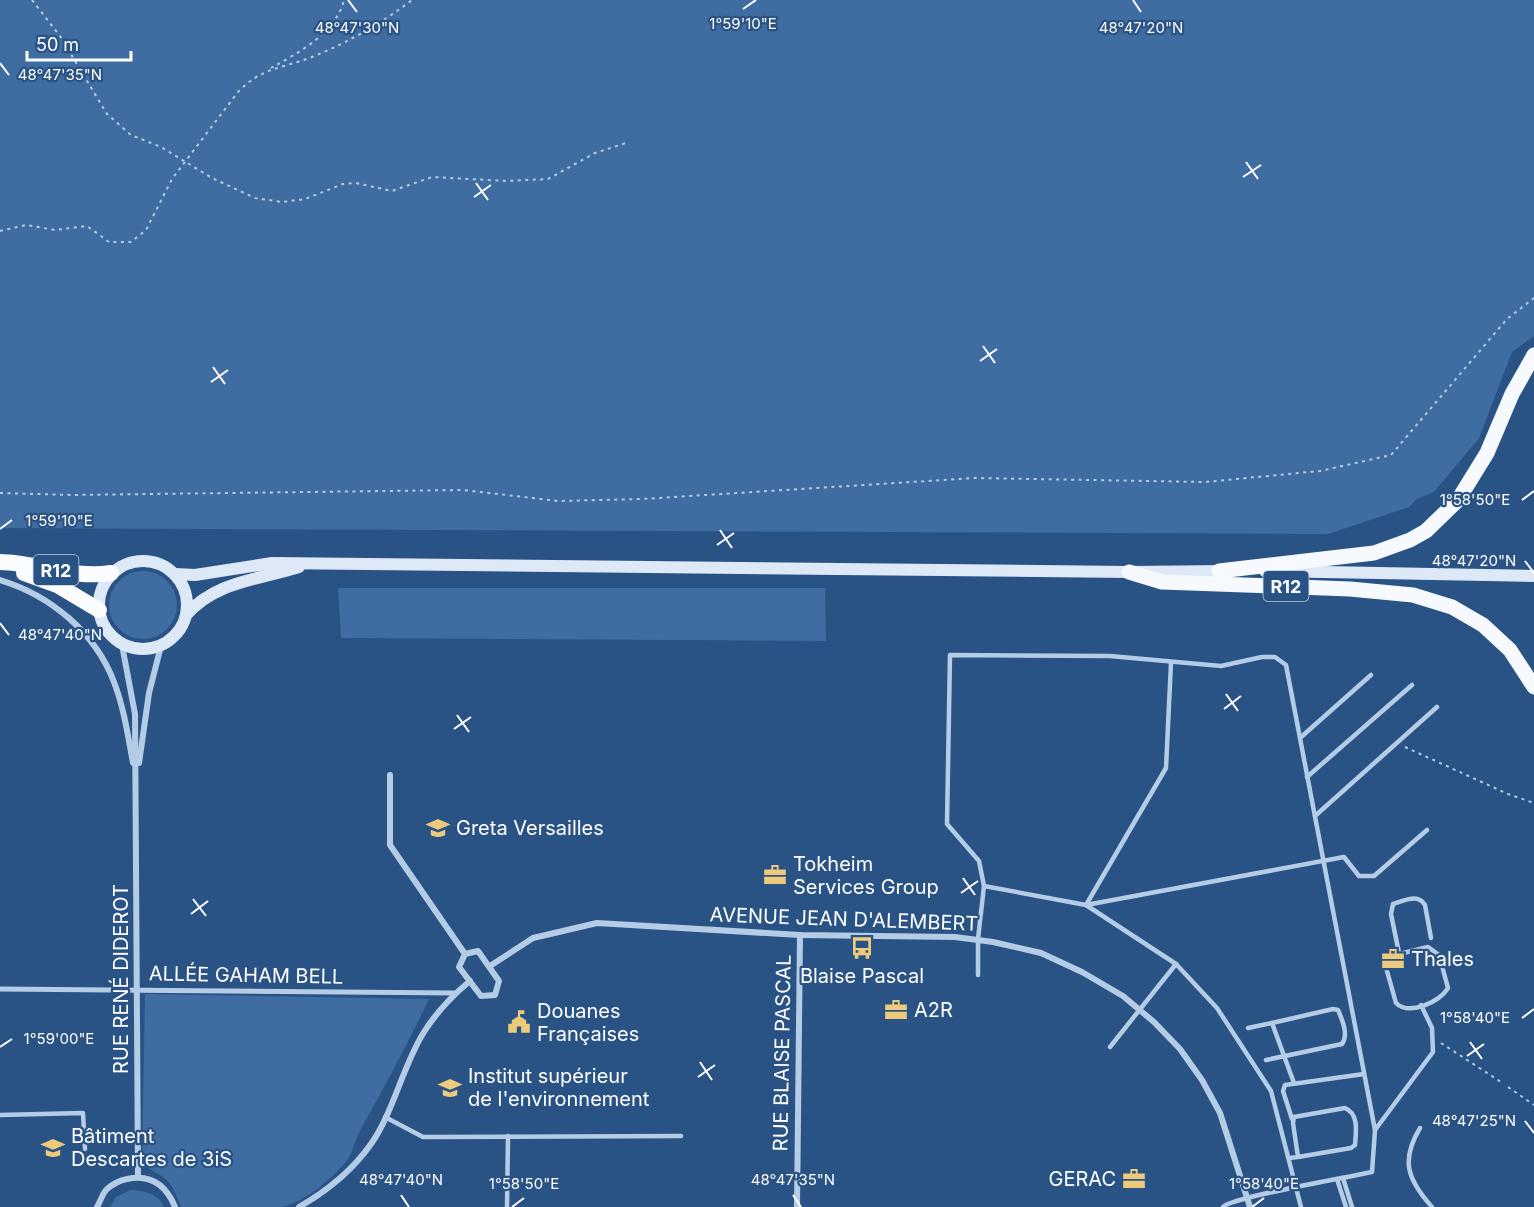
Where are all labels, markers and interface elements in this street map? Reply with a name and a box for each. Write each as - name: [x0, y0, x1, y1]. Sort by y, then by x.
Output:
- text: 1°59'10"E: [709, 14, 777, 33]
- text: 48°47'30"N: [315, 18, 399, 37]
- text: 48°47'20"N: [1099, 18, 1183, 37]
- scale bar: [27, 24, 130, 62]
- text: 50 m: [36, 34, 79, 55]
- text: 48°47'35"N: [18, 65, 102, 84]
- text: 1°58'50"E: [1440, 490, 1510, 509]
- text: 1°59'10"E: [25, 511, 93, 530]
- text: 48°47'20"N: [1432, 551, 1516, 570]
- road number: R12: [34, 555, 78, 585]
- road number: R12: [1264, 571, 1308, 601]
- text: 48°47'40"N: [18, 625, 102, 644]
- school or university icon: Greta Versailles: [425, 815, 451, 841]
- place label: Greta Versailles: [456, 816, 604, 840]
- place label: Tokheim Services Group: [793, 852, 939, 899]
- office icon: Tokheim Services Group: [762, 862, 788, 888]
- street label: RUE RENÉ DIDEROT: [108, 884, 133, 1074]
- street label: AVENUE JEAN D'ALEMBERT: [709, 902, 979, 936]
- bus stop icon: Blaise Pascal: [849, 935, 875, 961]
- office icon: Thales: [1380, 946, 1406, 972]
- place label: Thales: [1411, 947, 1474, 971]
- street label: RUE BLAISE PASCAL: [768, 954, 796, 1152]
- street label: ALLÉE GAHAM BELL: [149, 960, 343, 989]
- place label: Blaise Pascal: [800, 964, 924, 988]
- office icon: A2R: [883, 997, 909, 1023]
- place label: A2R: [914, 998, 953, 1022]
- place label: Douanes Françaises: [537, 999, 639, 1046]
- text: 1°58'40"E: [1440, 1008, 1510, 1027]
- public building icon: Douanes Françaises: [506, 1009, 532, 1035]
- text: 1°59'00"E: [24, 1029, 94, 1048]
- place label: Institut supérieur de l'environnement: [468, 1064, 650, 1111]
- school or university icon: Institut supérieur de l'environnement: [437, 1075, 463, 1101]
- text: 48°47'25"N: [1432, 1111, 1516, 1130]
- place label: Bâtiment Descartes de 3iS: [71, 1124, 232, 1171]
- school or university icon: Bâtiment Descartes de 3iS: [40, 1135, 66, 1161]
- office icon: GERAC: [1121, 1166, 1147, 1192]
- place label: GERAC: [1048, 1167, 1116, 1191]
- text: 48°47'40"N: [359, 1170, 443, 1189]
- text: 48°47'35"N: [751, 1170, 835, 1189]
- text: 1°58'50"E: [489, 1174, 559, 1193]
- text: 1°58'40"E: [1229, 1174, 1299, 1193]

